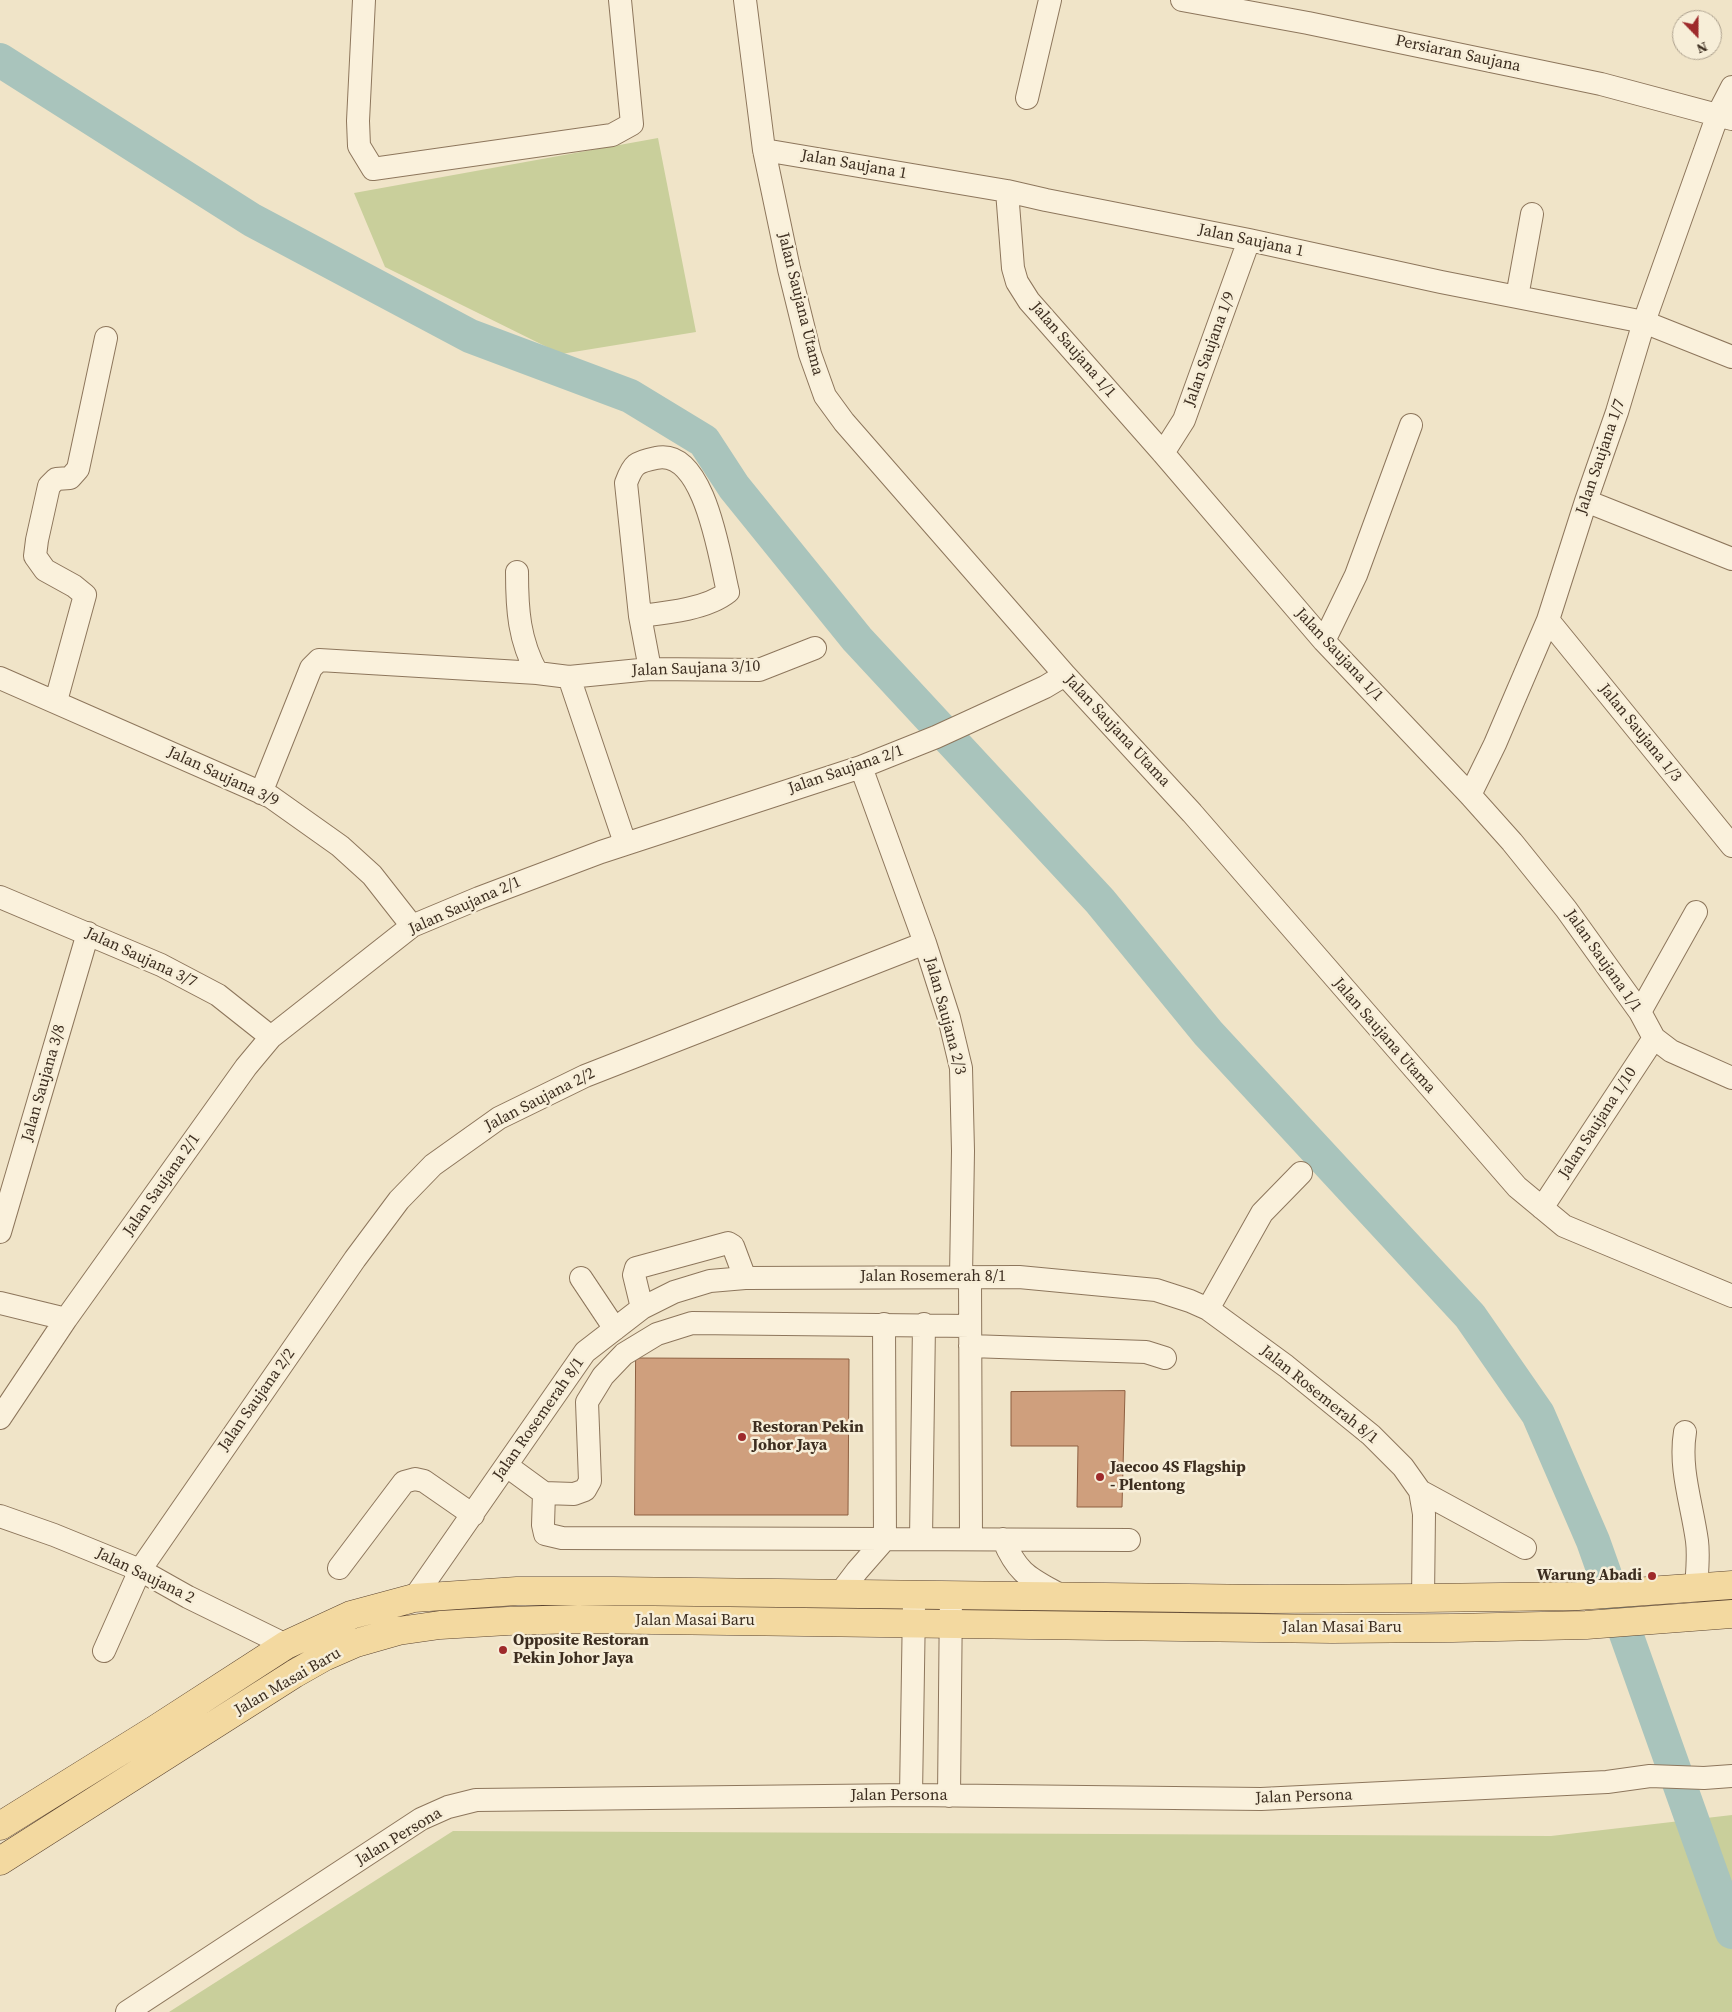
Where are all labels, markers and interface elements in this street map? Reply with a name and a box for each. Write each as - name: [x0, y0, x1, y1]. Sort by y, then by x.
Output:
- north arrow: [1672, 10, 1722, 60]
- street label: Persiaran Saujana: [1394, 31, 1522, 77]
- text: N: [1694, 37, 1711, 59]
- street label: Jalan Saujana 1: [799, 146, 909, 184]
- street label: Jalan Saujana 1: [1196, 220, 1306, 262]
- street label: Jalan Saujana Utama: [773, 231, 827, 377]
- street label: Jalan Saujana 1/9: [1180, 289, 1240, 409]
- street label: Jalan Saujana 1/1: [1026, 298, 1120, 402]
- street label: Jalan Saujana 1/7: [1572, 397, 1630, 517]
- street label: Jalan Saujana 1/1: [1291, 604, 1387, 706]
- street label: Jalan Saujana 3/10: [631, 657, 761, 681]
- street label: Jalan Saujana Utama: [1060, 671, 1174, 791]
- street label: Jalan Saujana 1/3: [1595, 680, 1685, 786]
- street label: Jalan Saujana 2/1: [786, 741, 906, 799]
- street label: Jalan Saujana 3/9: [164, 743, 282, 811]
- street label: Jalan Saujana 2/1: [406, 873, 524, 939]
- street label: Jalan Saujana 1/1: [1561, 906, 1645, 1016]
- street label: Jalan Saujana 3/7: [82, 924, 200, 992]
- street label: Jalan Saujana 2/3: [920, 955, 970, 1077]
- street label: Jalan Saujana Utama: [1329, 974, 1439, 1098]
- street label: Jalan Saujana 3/8: [18, 1022, 70, 1144]
- street label: Jalan Saujana 2/2: [482, 1064, 598, 1136]
- street label: Jalan Saujana 1/10: [1555, 1064, 1641, 1182]
- street label: Jalan Saujana 2/1: [120, 1130, 204, 1240]
- street label: Jalan Rosemerah 8/1: [860, 1267, 1006, 1287]
- street label: Jalan Rosemerah 8/1: [1256, 1342, 1382, 1448]
- street label: Jalan Saujana 2/2: [215, 1345, 299, 1455]
- street label: Jalan Rosemerah 8/1: [489, 1354, 589, 1484]
- place label: Restoran Pekin Johor Jaya: [752, 1418, 864, 1456]
- marker: Restoran Pekin Johor Jaya: [736, 1431, 748, 1443]
- place label: Jaecoo 4S Flagship - Plentong: [1110, 1458, 1246, 1496]
- marker: Jaecoo 4S Flagship - Plentong: [1094, 1471, 1106, 1483]
- street label: Jalan Saujana 2: [93, 1544, 197, 1608]
- place label: Warung Abadi: [1537, 1566, 1642, 1586]
- marker: Warung Abadi: [1646, 1570, 1658, 1582]
- street label: Jalan Masai Baru: [635, 1611, 755, 1631]
- street label: Jalan Masai Baru: [1282, 1618, 1402, 1638]
- place label: Opposite Restoran Pekin Johor Jaya: [513, 1631, 649, 1669]
- street label: Jalan Masai Baru: [231, 1644, 345, 1720]
- marker: Opposite Restoran Pekin Johor Jaya: [497, 1644, 509, 1656]
- street label: Jalan Persona: [850, 1786, 948, 1806]
- street label: Jalan Persona: [1255, 1786, 1353, 1808]
- street label: Jalan Persona: [352, 1804, 446, 1870]

